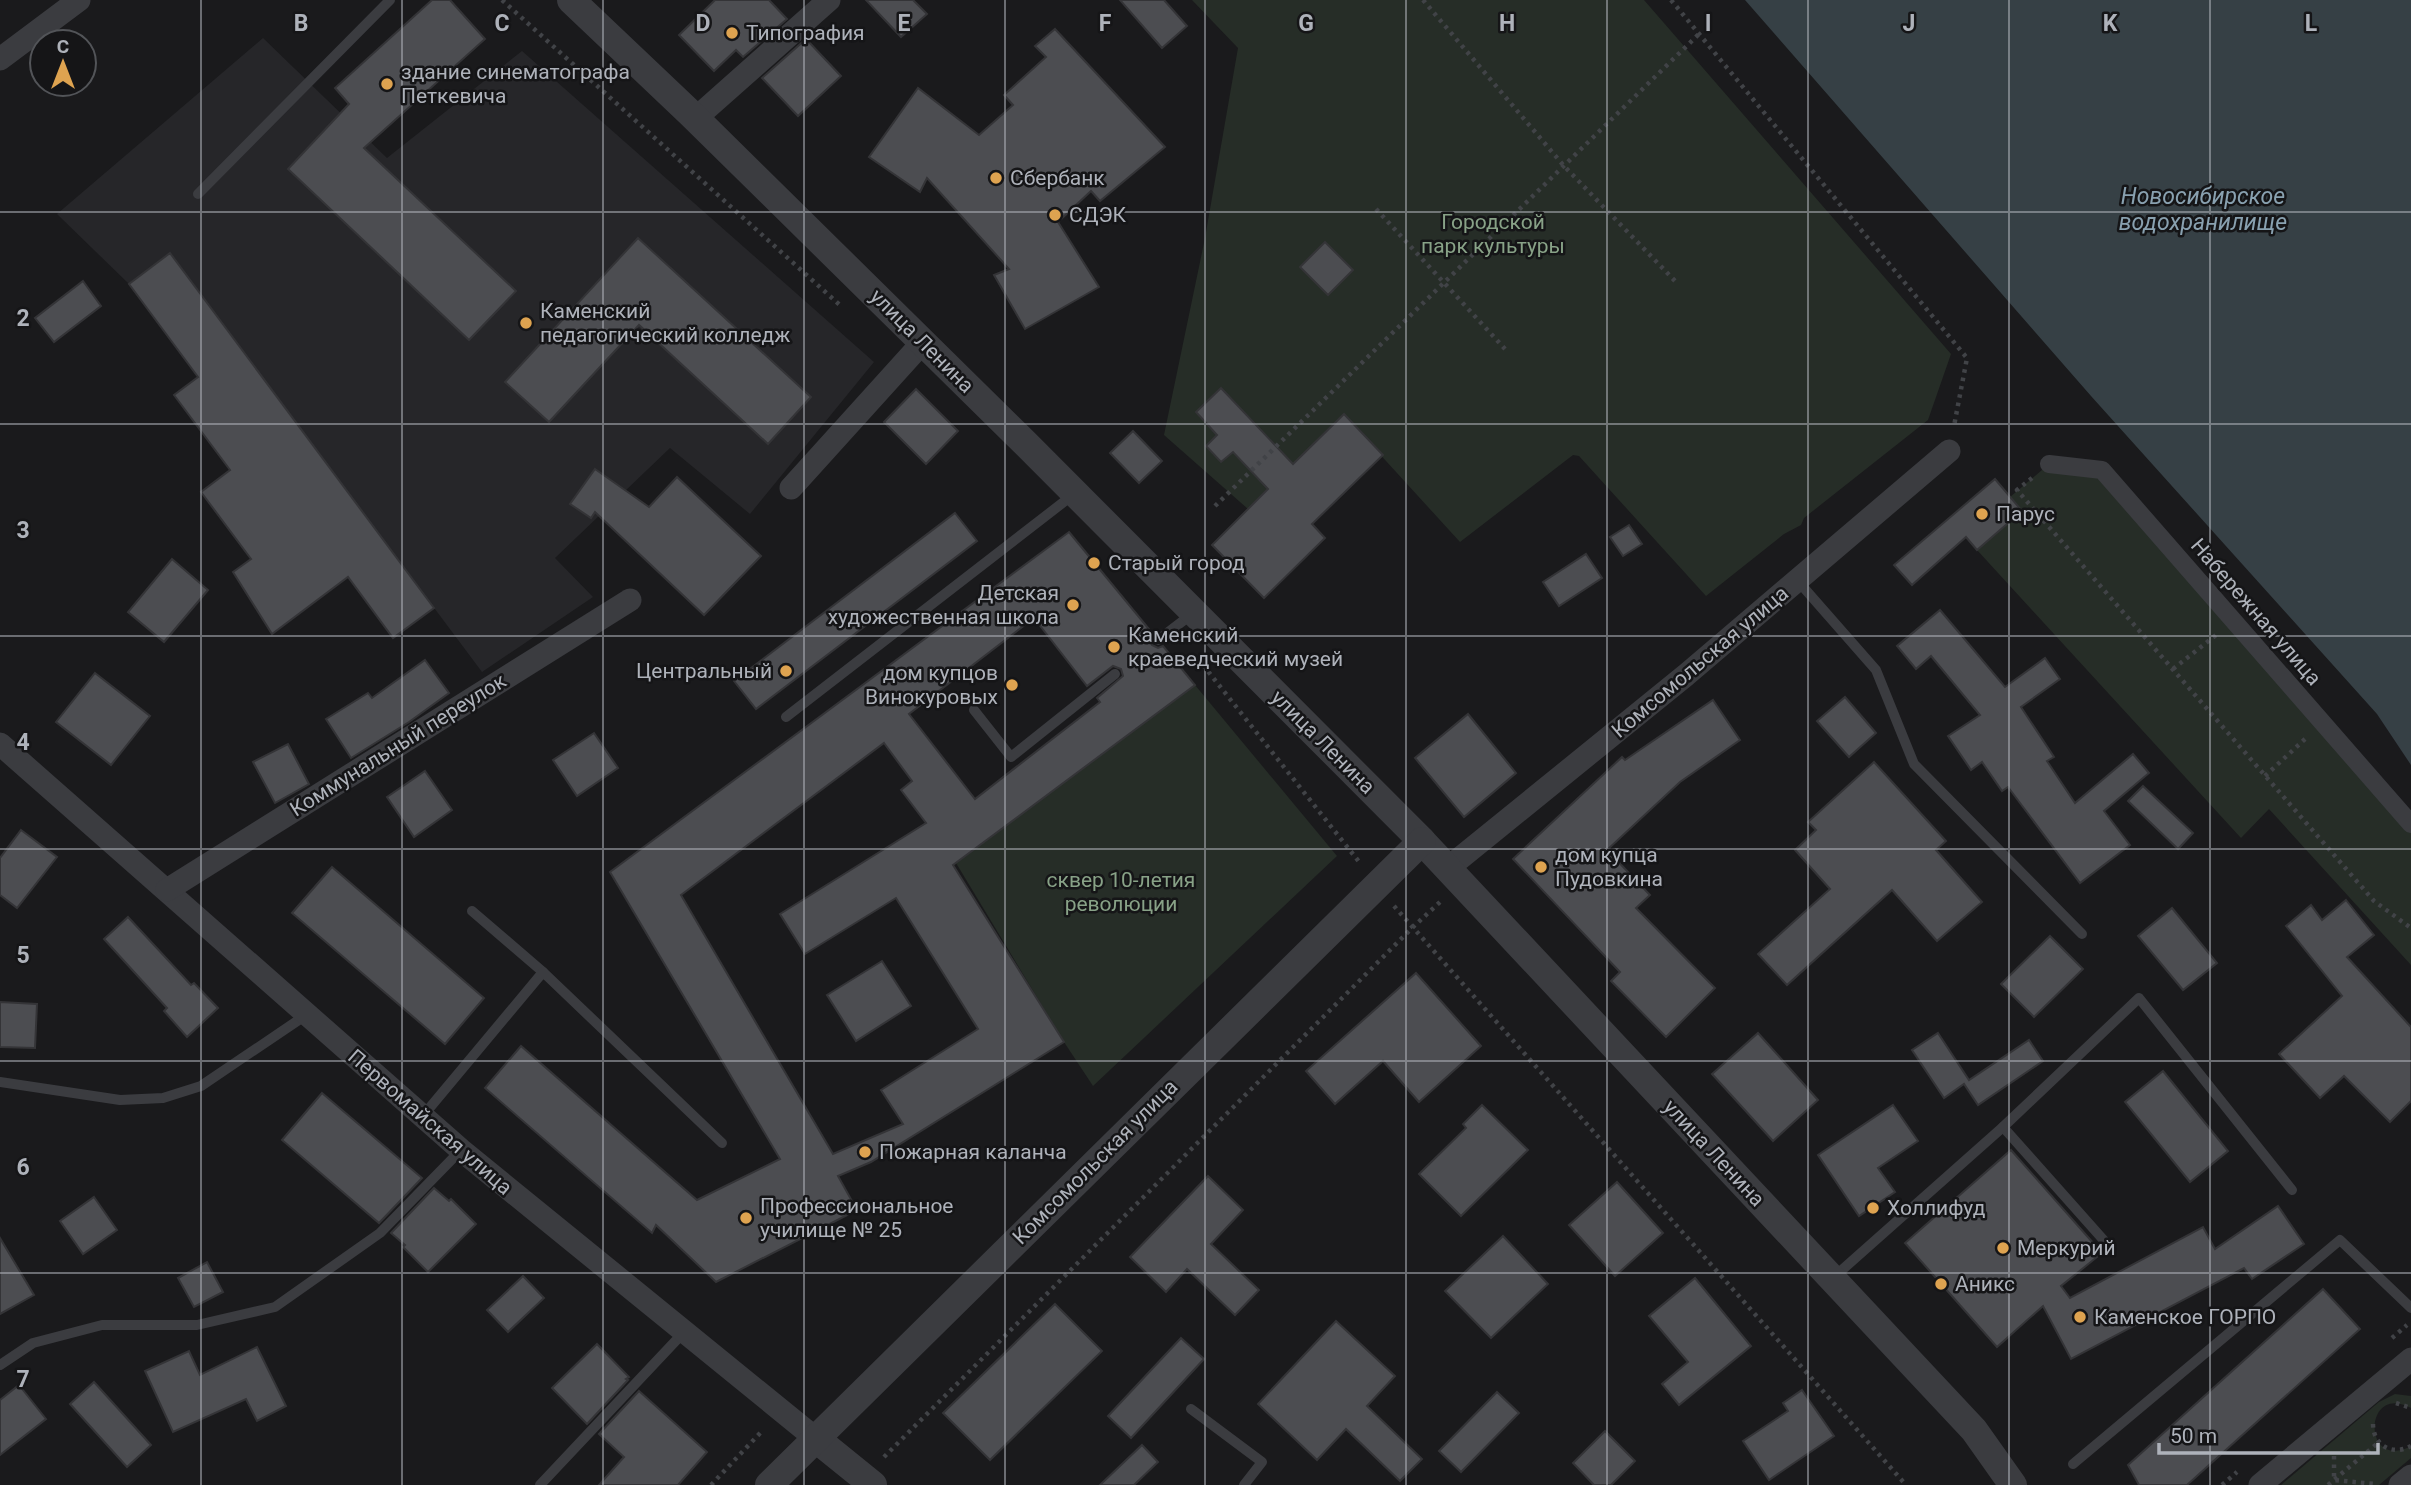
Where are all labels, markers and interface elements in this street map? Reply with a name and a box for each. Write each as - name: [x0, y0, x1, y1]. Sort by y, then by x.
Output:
- text: B: [294, 10, 308, 37]
- text: C: [494, 10, 510, 37]
- text: D: [696, 10, 710, 37]
- text: E: [898, 10, 911, 37]
- text: F: [1099, 10, 1112, 37]
- text: G: [1298, 10, 1314, 37]
- text: H: [1499, 10, 1515, 37]
- text: I: [1705, 10, 1711, 37]
- text: J: [1903, 10, 1915, 37]
- text: K: [2103, 10, 2118, 37]
- text: L: [2305, 10, 2317, 37]
- place label: Типография: [746, 21, 865, 45]
- marker: Типография: [724, 25, 740, 41]
- north arrow: [28, 28, 98, 98]
- text: С: [57, 35, 69, 58]
- place label: здание синематографа Петкевича: [401, 60, 630, 108]
- marker: здание синематографа Петкевича: [379, 76, 395, 92]
- place label: Сбербанк: [1010, 166, 1105, 190]
- marker: Сбербанк: [988, 170, 1004, 186]
- water label: Новосибирское водохранилище: [2119, 183, 2287, 236]
- place label: СДЭК: [1069, 203, 1127, 227]
- marker: СДЭК: [1047, 207, 1063, 223]
- park label: Городской парк культуры: [1421, 210, 1565, 258]
- street label: улица Ленина: [865, 284, 979, 398]
- place label: Каменский педагогический колледж: [540, 299, 790, 347]
- text: 2: [16, 305, 30, 332]
- marker: Каменский педагогический колледж: [518, 315, 534, 331]
- place label: Парус: [1996, 502, 2055, 526]
- marker: Парус: [1974, 506, 1990, 522]
- text: 3: [16, 517, 30, 544]
- street label: Набережная улица: [2186, 534, 2326, 690]
- place label: Старый город: [1108, 551, 1245, 575]
- marker: Старый город: [1086, 555, 1102, 571]
- place label: Детская художественная школа: [828, 581, 1059, 629]
- street label: Комсомольская улица: [1607, 581, 1793, 743]
- marker: Детская художественная школа: [1065, 597, 1081, 613]
- place label: Каменский краеведческий музей: [1128, 623, 1343, 671]
- marker: Каменский краеведческий музей: [1106, 639, 1122, 655]
- place label: Центральный: [636, 659, 772, 683]
- place label: дом купцов Винокуровых: [865, 661, 998, 709]
- marker: Центральный: [778, 663, 794, 679]
- street label: Коммунальный переулок: [286, 668, 511, 821]
- marker: дом купцов Винокуровых: [1004, 677, 1020, 693]
- street label: улица Ленина: [1266, 685, 1380, 799]
- text: 4: [16, 729, 30, 756]
- place label: дом купца Пудовкина: [1555, 843, 1663, 891]
- marker: дом купца Пудовкина: [1533, 859, 1549, 875]
- park label: сквер 10-летия революции: [1047, 868, 1195, 916]
- text: 5: [16, 942, 30, 969]
- street label: Первомайская улица: [343, 1044, 517, 1200]
- street label: Комсомольская улица: [1008, 1075, 1182, 1249]
- street label: улица Ленина: [1659, 1095, 1769, 1211]
- place label: Пожарная каланча: [879, 1140, 1067, 1164]
- marker: Пожарная каланча: [857, 1144, 873, 1160]
- text: 6: [16, 1154, 30, 1181]
- place label: Профессиональное училище № 25: [760, 1194, 954, 1242]
- place label: Холлифуд: [1887, 1196, 1986, 1220]
- marker: Холлифуд: [1865, 1200, 1881, 1216]
- marker: Профессиональное училище № 25: [738, 1210, 754, 1226]
- place label: Меркурий: [2017, 1236, 2116, 1260]
- marker: Меркурий: [1995, 1240, 2011, 1256]
- place label: Аникс: [1955, 1272, 2015, 1296]
- marker: Аникс: [1933, 1276, 1949, 1292]
- place label: Каменское ГОРПО: [2094, 1305, 2276, 1329]
- marker: Каменское ГОРПО: [2072, 1309, 2088, 1325]
- text: 7: [16, 1366, 30, 1393]
- scale bar: [2159, 1412, 2378, 1456]
- text: 50 m: [2170, 1424, 2217, 1448]

